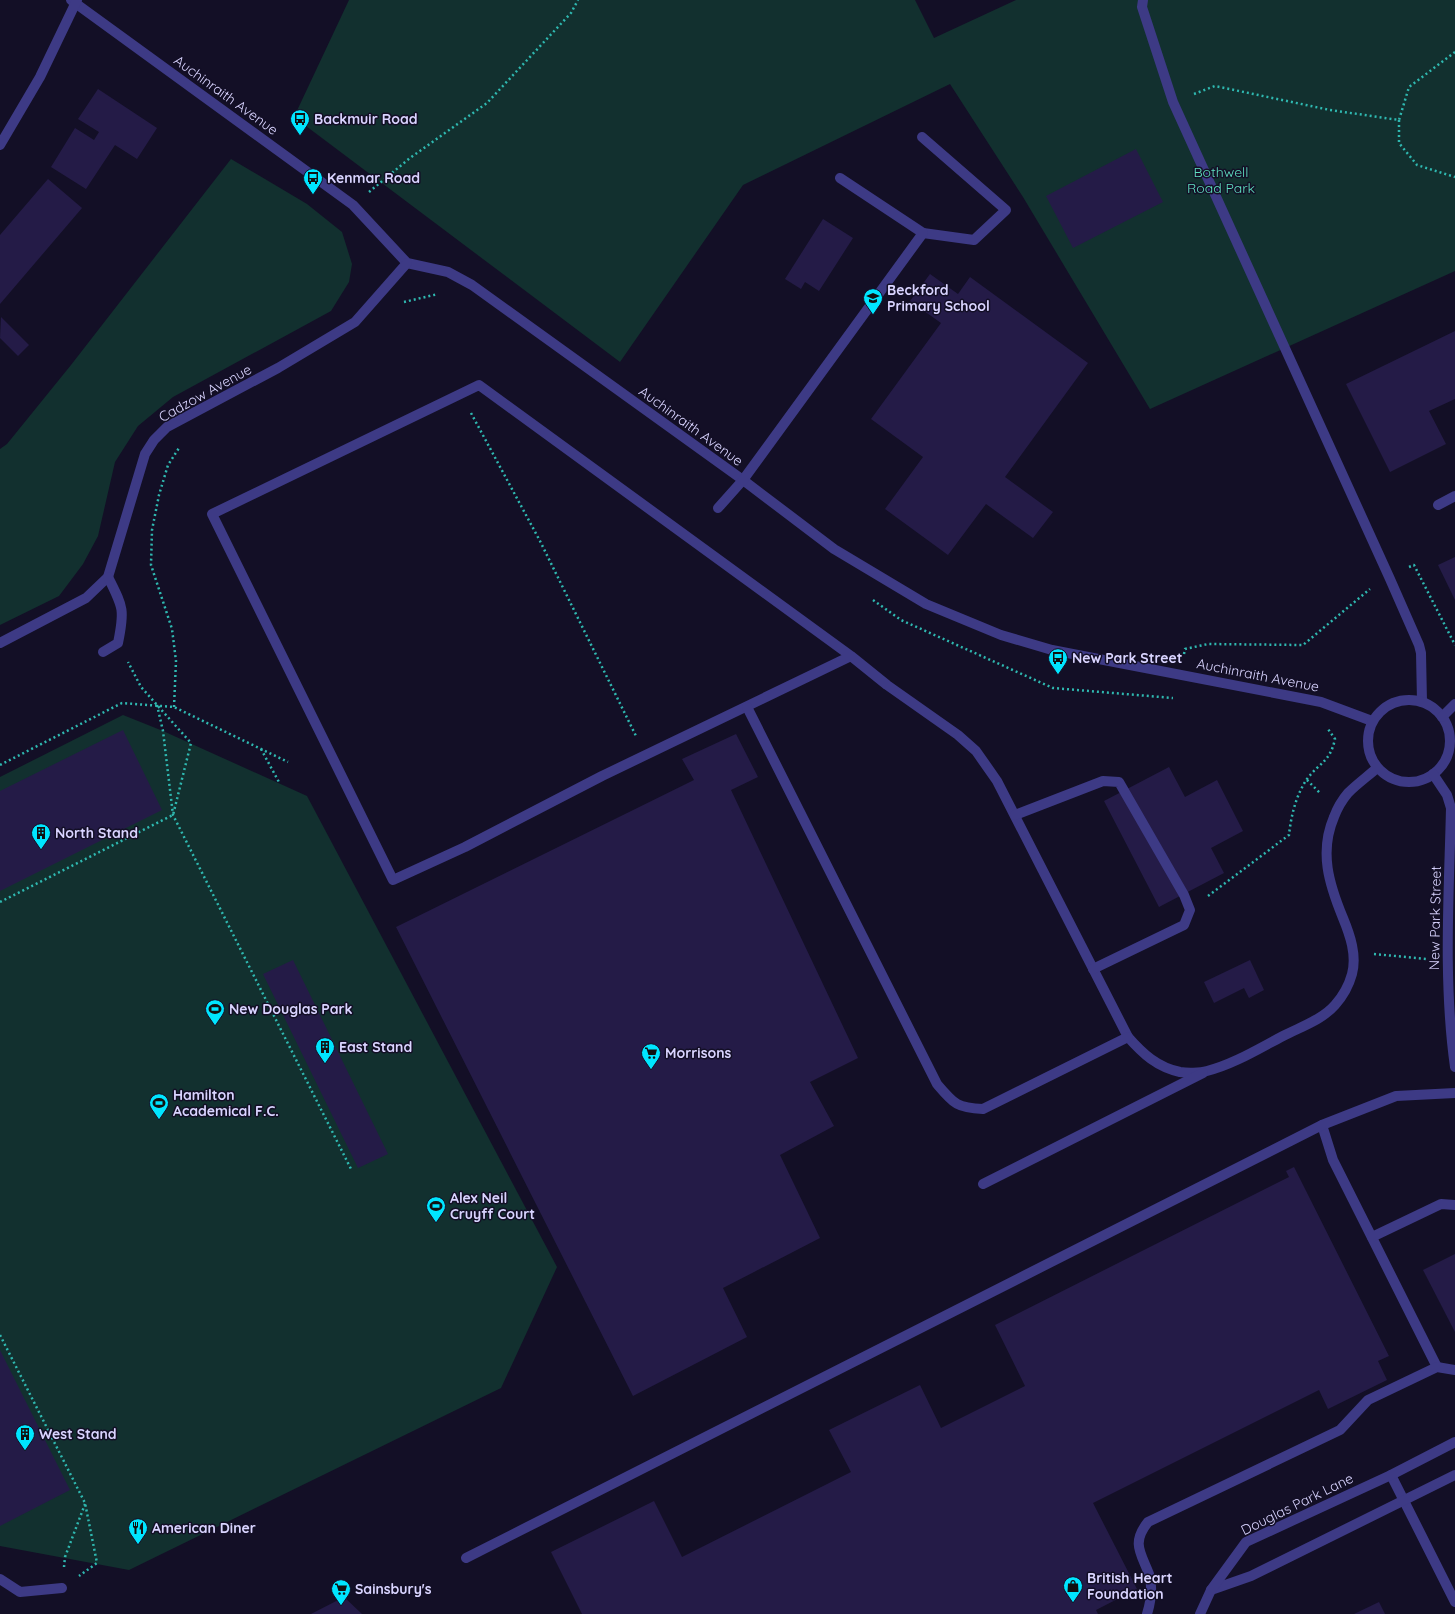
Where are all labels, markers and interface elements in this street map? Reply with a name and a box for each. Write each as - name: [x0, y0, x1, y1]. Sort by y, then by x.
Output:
- street label: Auchinraith Avenue: [170, 51, 282, 139]
- bus stop icon: Backmuir Road: [289, 108, 311, 136]
- place label: Backmuir Road: [314, 110, 418, 128]
- park label: Bothwell Road Park: [1187, 163, 1255, 197]
- bus stop icon: Kenmar Road: [302, 167, 324, 195]
- place label: Kenmar Road: [327, 169, 420, 187]
- place label: Beckford Primary School: [887, 281, 990, 315]
- school or university icon: Beckford Primary School: [862, 287, 884, 315]
- street label: Cadzow Avenue: [155, 360, 255, 426]
- street label: Auchinraith Avenue: [635, 382, 747, 470]
- bus stop icon: New Park Street: [1047, 647, 1069, 675]
- place label: New Park Street: [1072, 649, 1183, 667]
- street label: Auchinraith Avenue: [1195, 654, 1321, 696]
- building icon: North Stand: [30, 822, 52, 850]
- place label: North Stand: [55, 824, 138, 842]
- street label: New Park Street: [1425, 866, 1445, 970]
- sports icon: New Douglas Park: [204, 998, 226, 1026]
- place label: New Douglas Park: [229, 1000, 353, 1018]
- building icon: East Stand: [314, 1036, 336, 1064]
- place label: East Stand: [339, 1038, 412, 1056]
- supermarket icon: Morrisons: [640, 1042, 662, 1070]
- place label: Morrisons: [665, 1044, 731, 1062]
- place label: Hamilton Academical F.C.: [173, 1086, 279, 1120]
- sports icon: Hamilton Academical F.C.: [148, 1092, 170, 1120]
- place label: Alex Neil Cruyff Court: [450, 1189, 535, 1223]
- sports icon: Alex Neil Cruyff Court: [425, 1195, 447, 1223]
- building icon: West Stand: [14, 1423, 36, 1451]
- place label: West Stand: [39, 1425, 117, 1443]
- street label: Douglas Park Lane: [1238, 1469, 1356, 1539]
- restaurant icon: American Diner: [127, 1517, 149, 1545]
- place label: American Diner: [152, 1519, 256, 1537]
- place label: British Heart Foundation: [1087, 1569, 1173, 1603]
- shop icon: British Heart Foundation: [1062, 1575, 1084, 1603]
- supermarket icon: Sainsbury's: [330, 1578, 352, 1606]
- place label: Sainsbury's: [355, 1580, 432, 1598]

